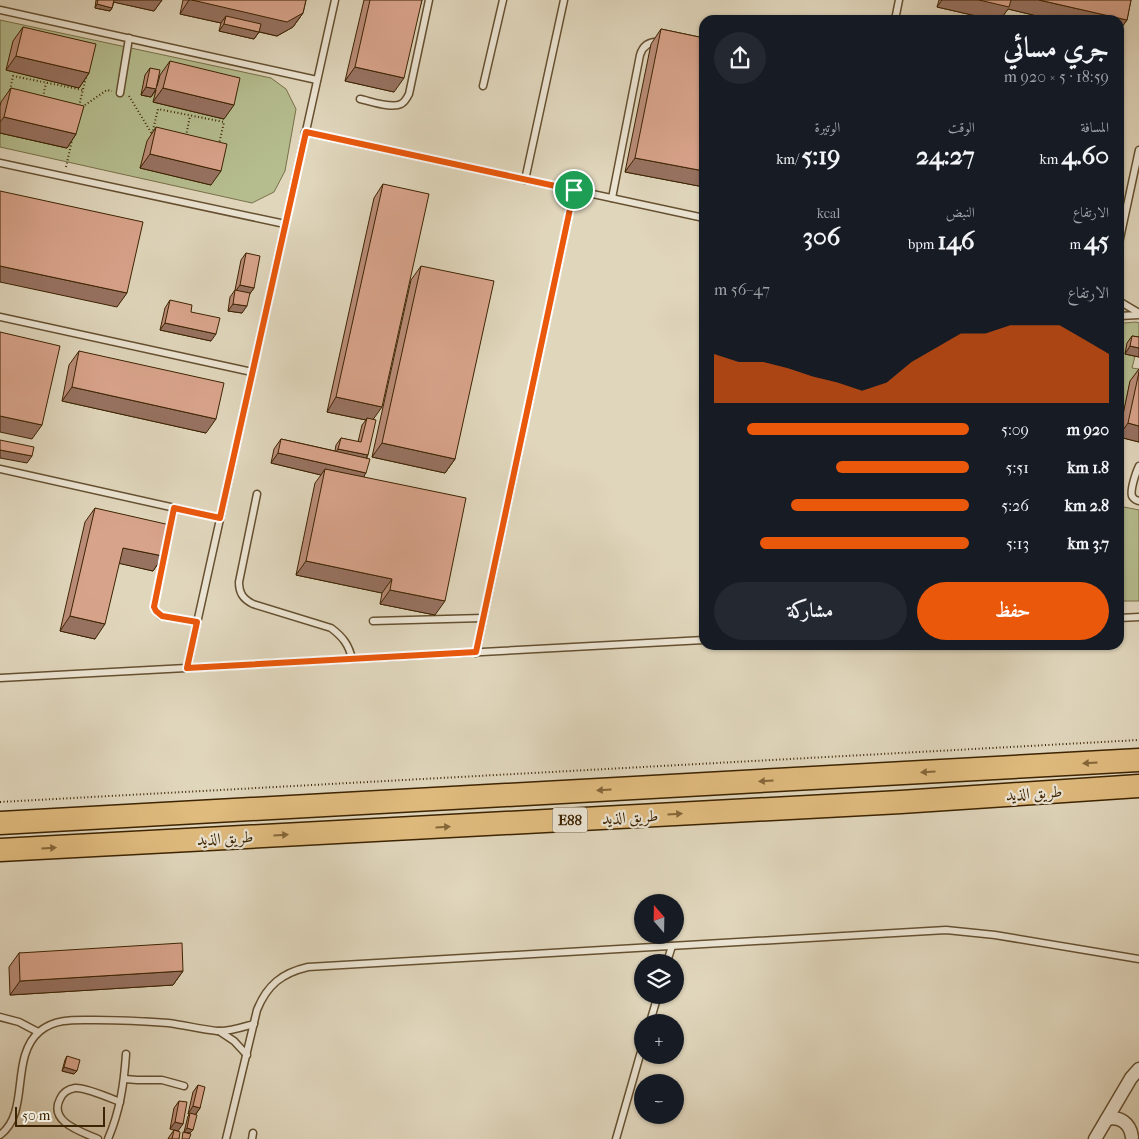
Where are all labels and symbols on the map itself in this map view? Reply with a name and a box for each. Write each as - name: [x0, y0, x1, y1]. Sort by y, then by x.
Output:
- pin: [553, 169, 595, 211]
- one-way arrow: [1082, 760, 1098, 768]
- one-way arrow: [920, 769, 936, 777]
- one-way arrow: [758, 777, 774, 785]
- street label: طريق الذيد: [1005, 782, 1063, 805]
- one-way arrow: [595, 786, 611, 794]
- street label: طريق الذيد: [601, 806, 659, 829]
- road number: E88: [552, 808, 588, 832]
- one-way arrow: [668, 810, 684, 818]
- one-way arrow: [435, 822, 451, 830]
- street label: طريق الذيد: [196, 827, 254, 850]
- one-way arrow: [273, 831, 289, 839]
- one-way arrow: [41, 843, 57, 851]
- north arrow: [634, 894, 684, 944]
- scale bar: [15, 1104, 105, 1127]

